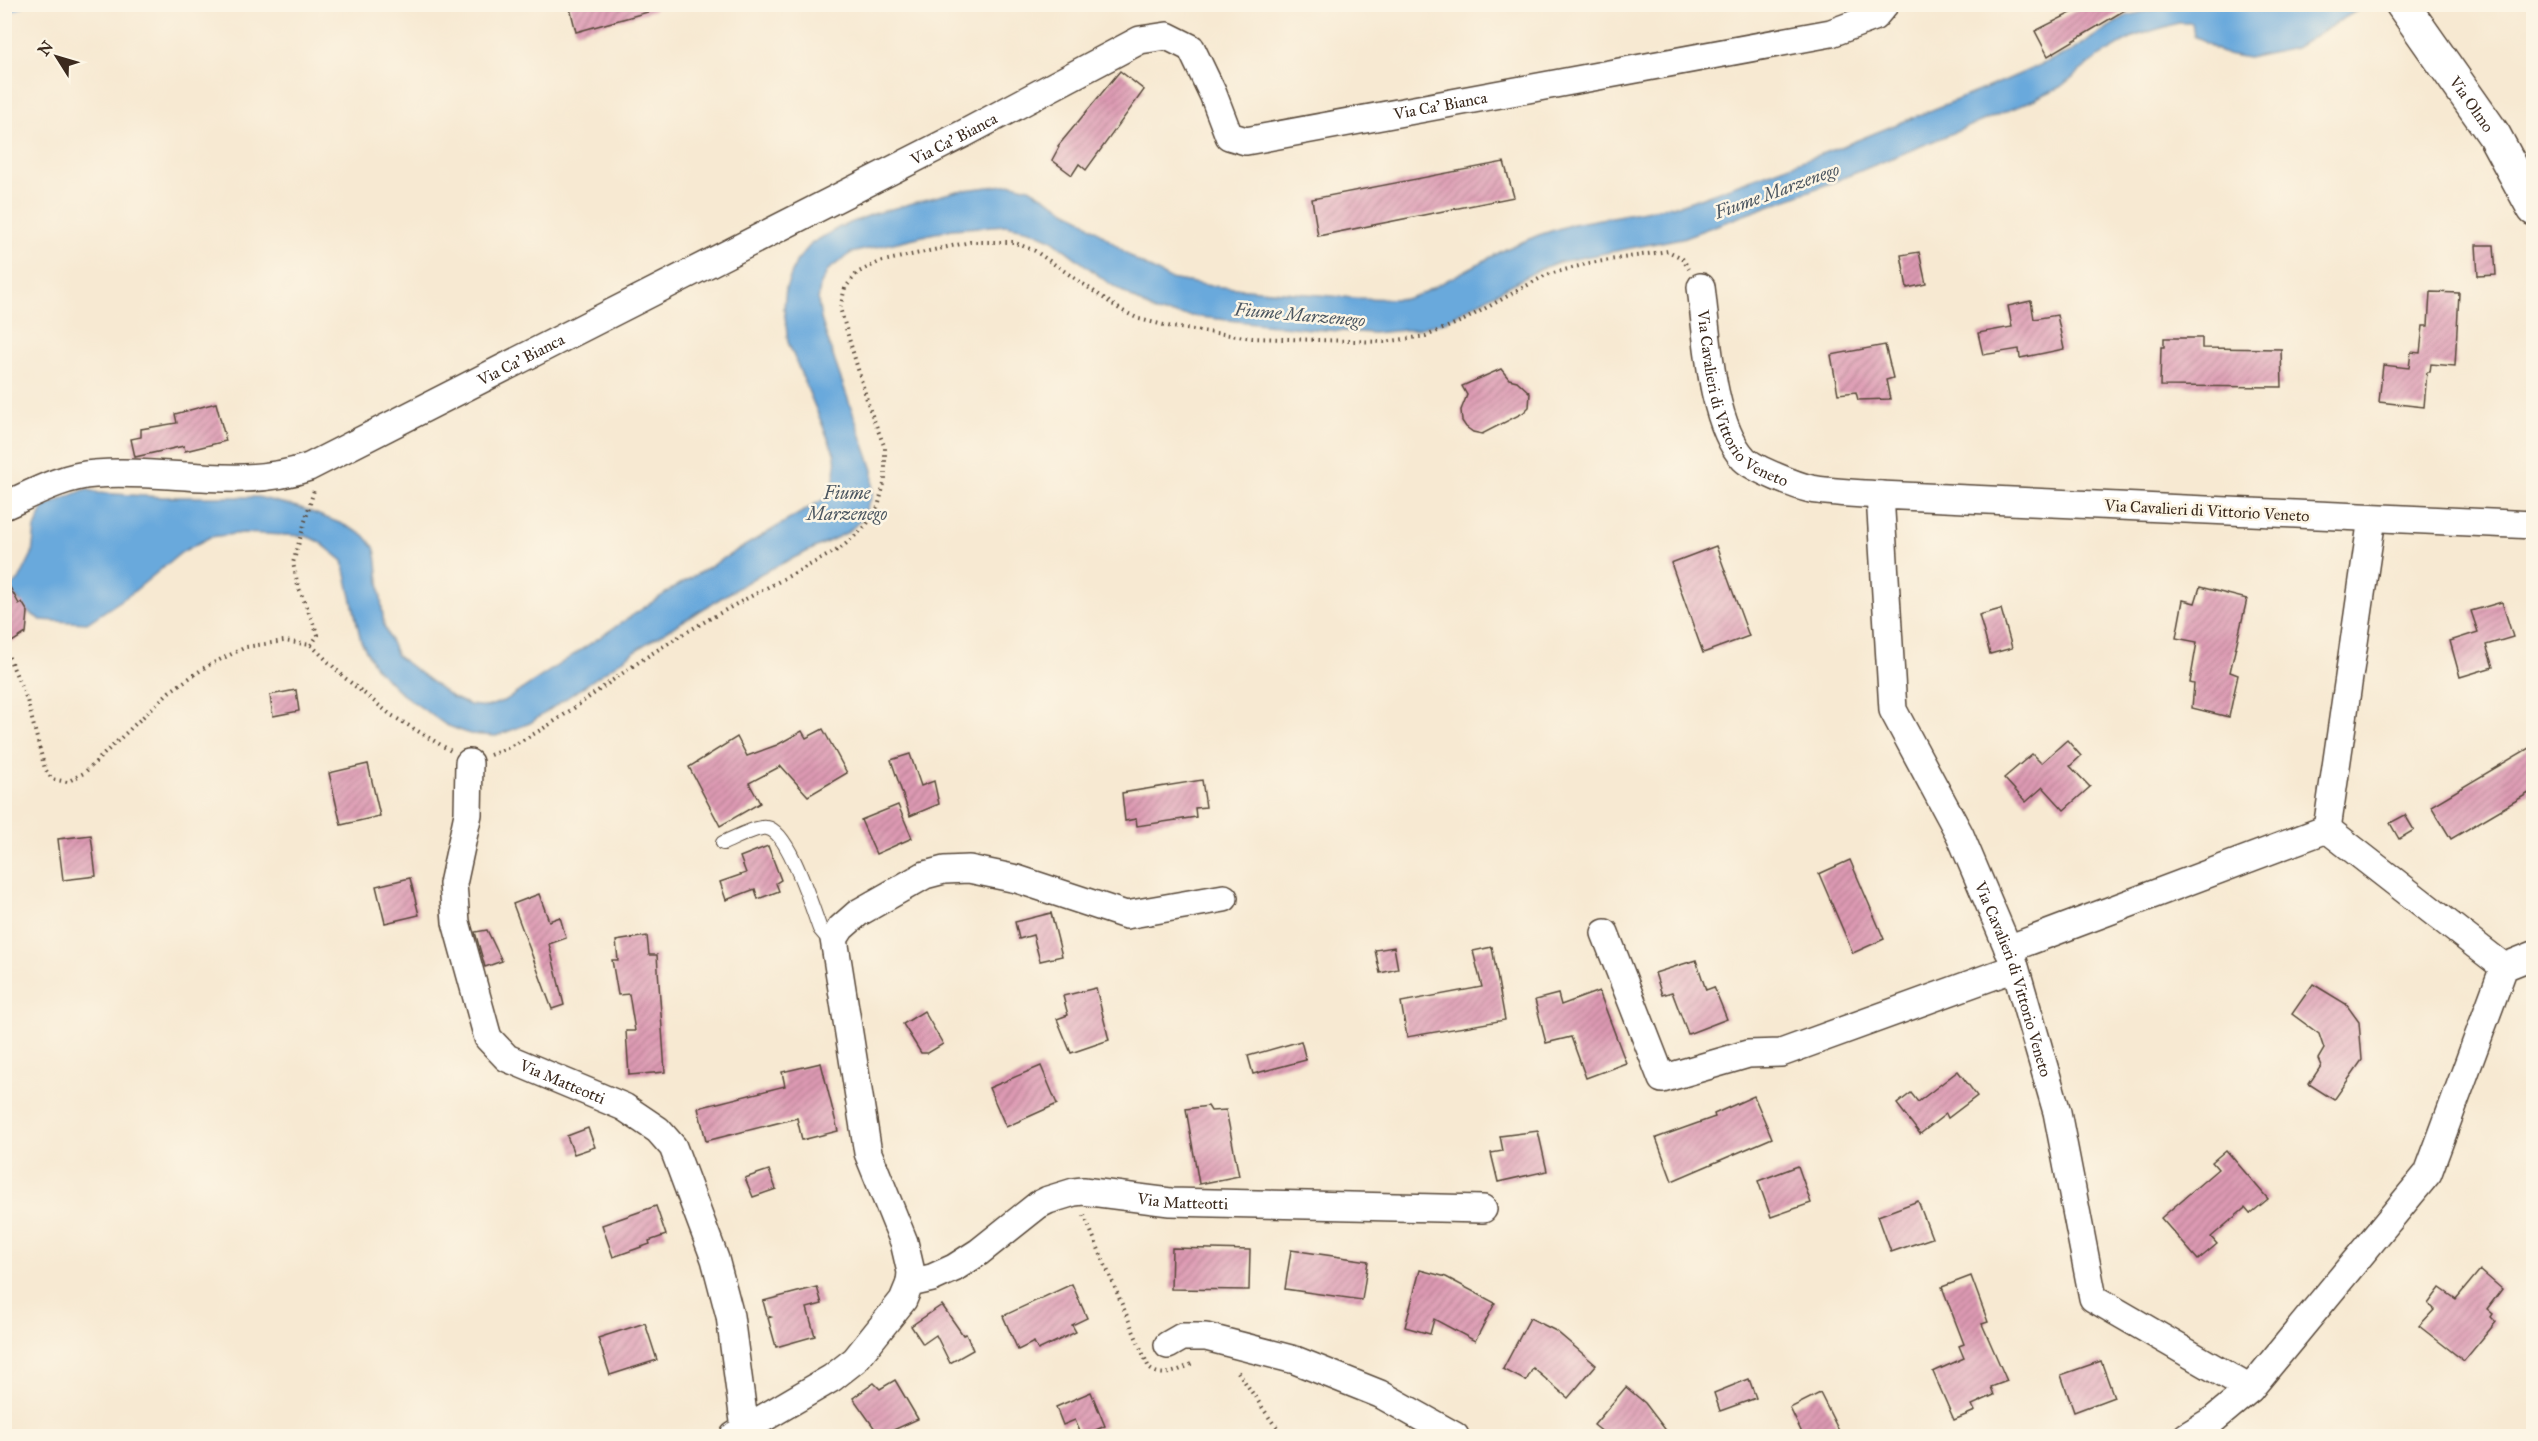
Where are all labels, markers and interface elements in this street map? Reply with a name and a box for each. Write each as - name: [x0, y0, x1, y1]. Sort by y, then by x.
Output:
- north arrow: [27, 27, 87, 87]
- text: N: [34, 37, 57, 59]
- street label: Via Olmo: [2445, 72, 2498, 136]
- street label: Via Ca' Bianca: [1391, 88, 1489, 124]
- street label: Via Ca' Bianca: [907, 109, 1001, 170]
- water label: Fiume Marzenego: [1711, 158, 1843, 224]
- water label: Fiume Marzenego: [1233, 298, 1367, 332]
- street label: Via Cavalieri di Vittorio Veneto: [1694, 308, 1791, 491]
- street label: Via Ca' Bianca: [474, 330, 568, 390]
- water label: Fiume Marzenego: [805, 482, 887, 525]
- street label: Via Cavalieri di Vittorio Veneto: [2103, 496, 2310, 525]
- street label: Via Cavalieri di Vittorio Veneto: [1970, 878, 2055, 1079]
- street label: Via Matteotti: [516, 1055, 609, 1108]
- street label: Via Matteotti: [1135, 1189, 1229, 1213]

